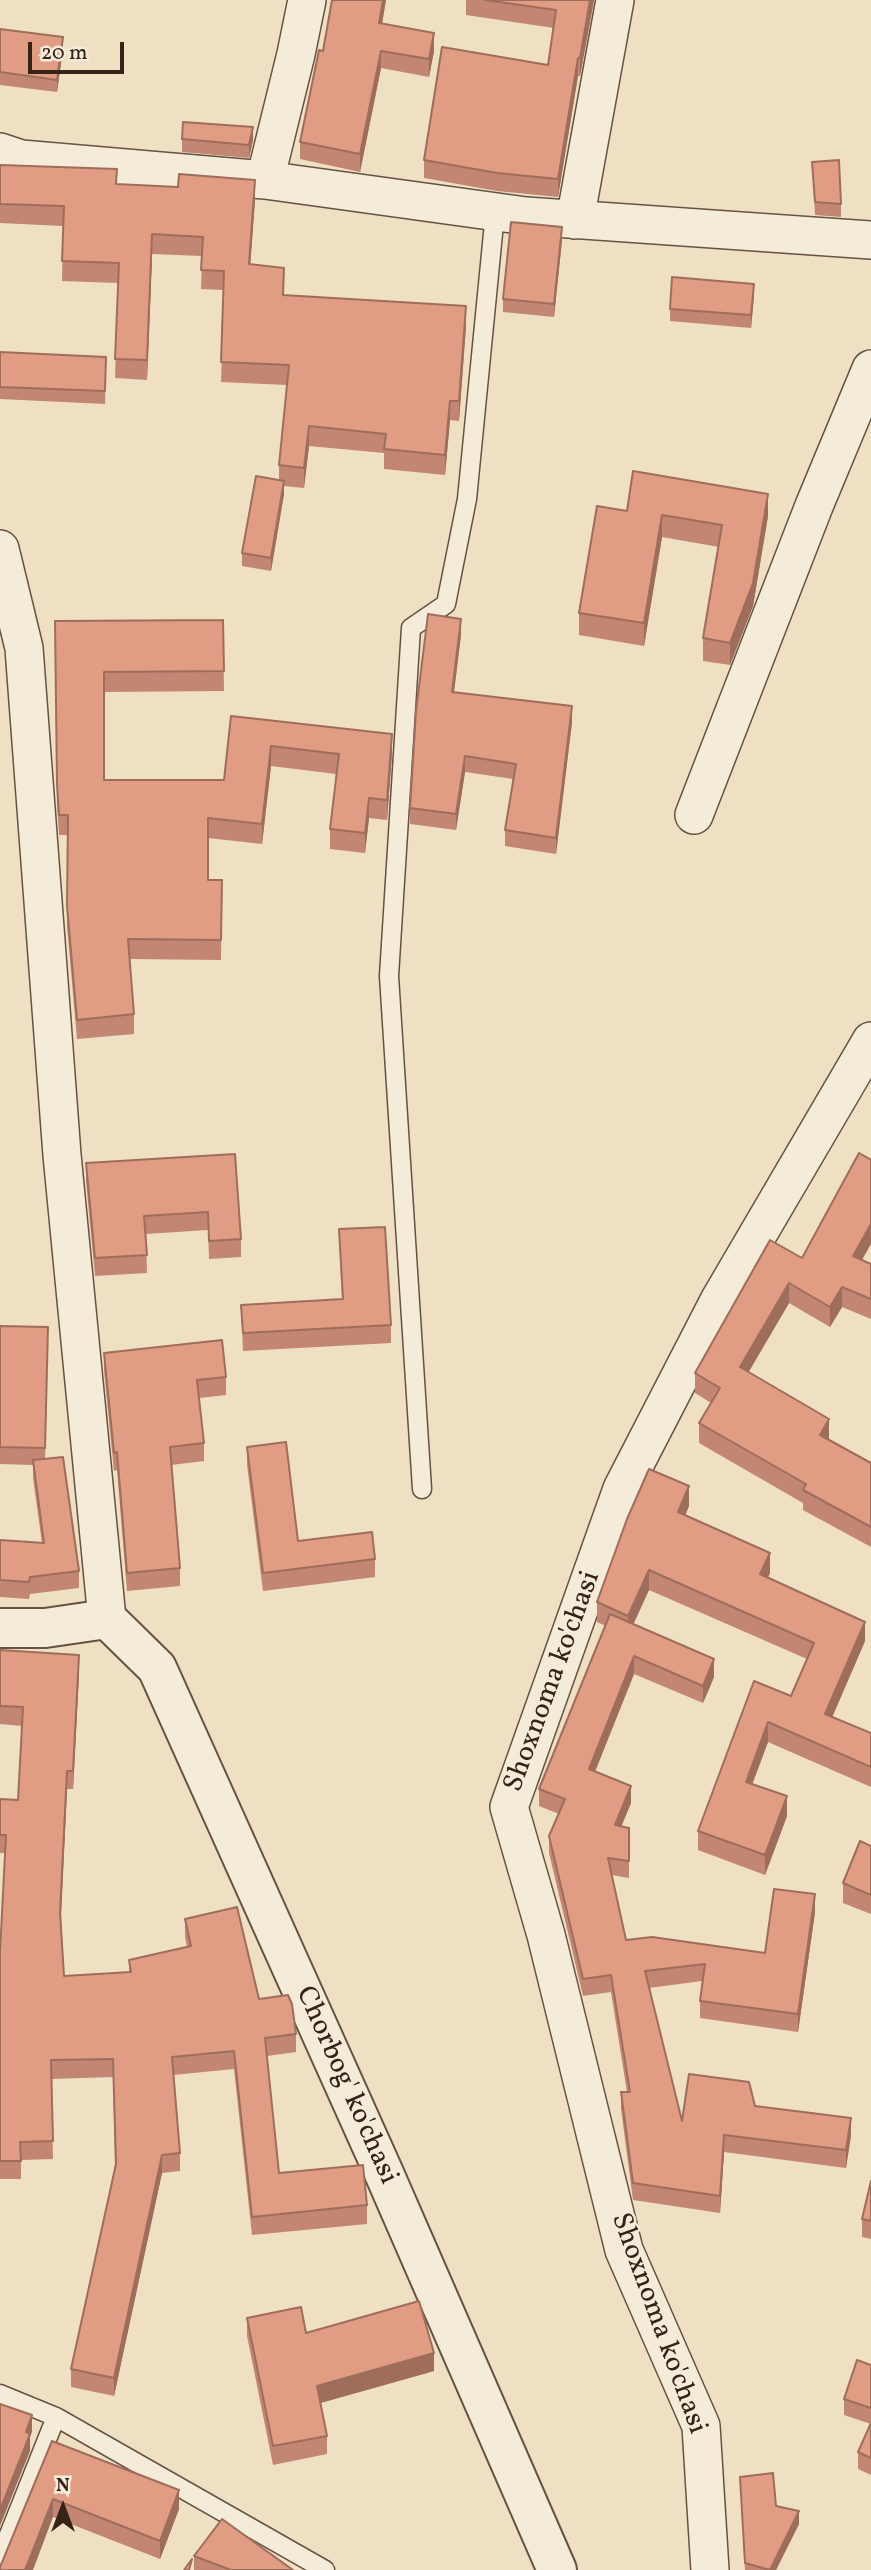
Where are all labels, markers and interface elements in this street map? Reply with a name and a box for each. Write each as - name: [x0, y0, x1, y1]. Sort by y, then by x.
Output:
- scale bar: [32, 28, 128, 72]
- text: 20 m: [41, 39, 87, 68]
- street label: Shoxnoma ko'chasi: [498, 1567, 610, 1797]
- street label: Chorbog' ko'chasi: [286, 1982, 404, 2190]
- street label: Shoxnoma ko'chasi: [601, 2209, 713, 2439]
- north arrow: [28, 2472, 98, 2542]
- text: N: [56, 2473, 70, 2499]

